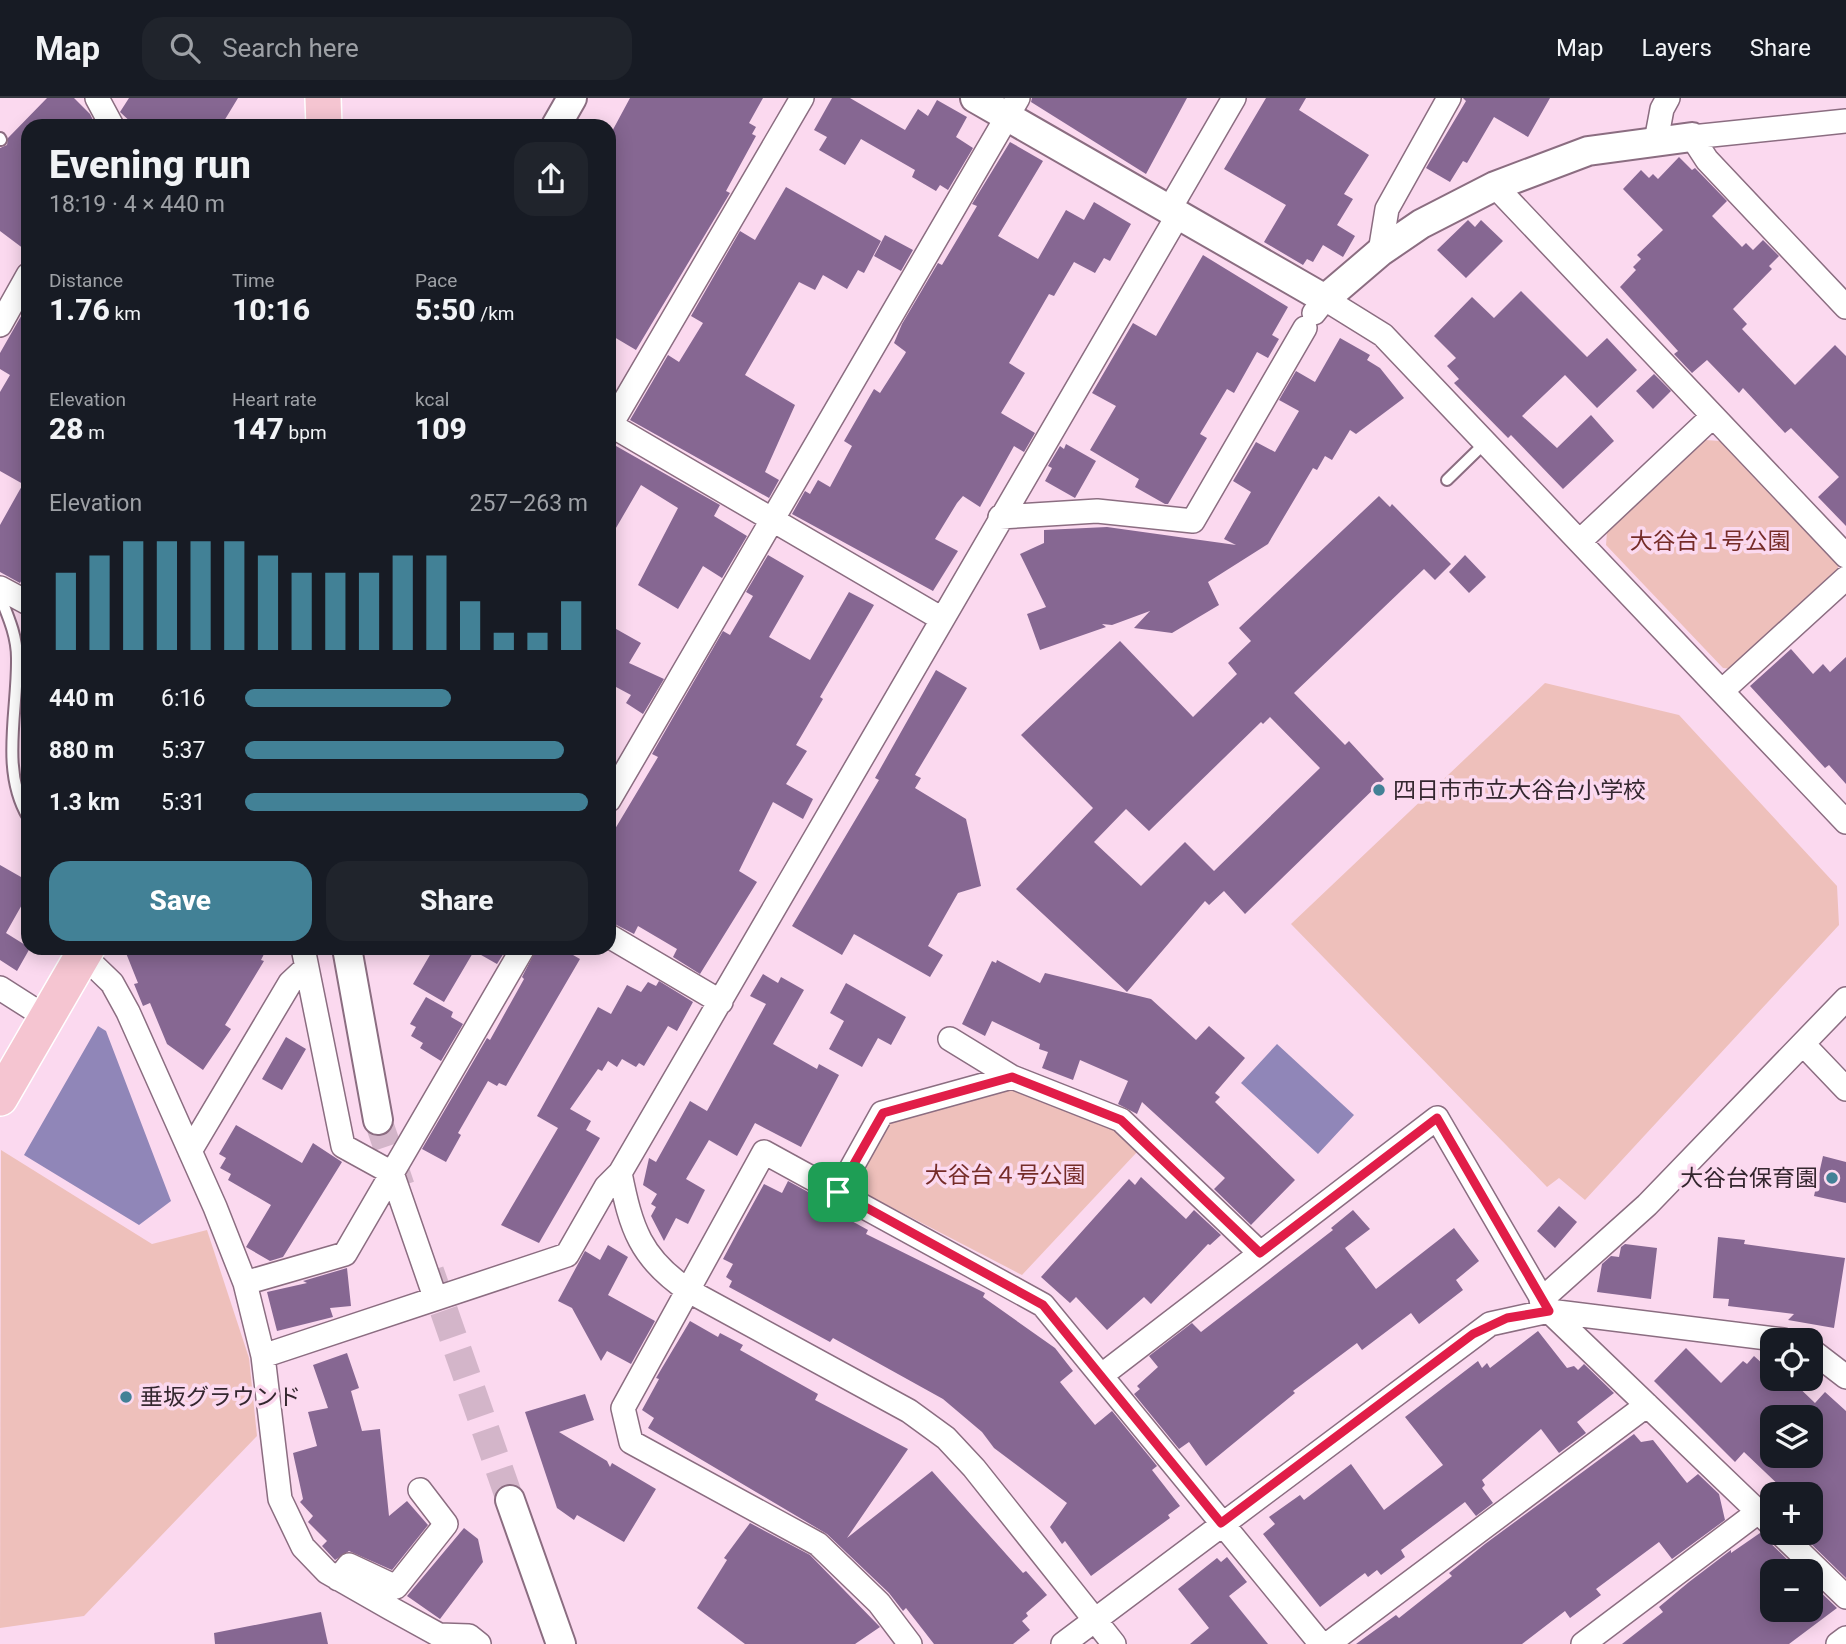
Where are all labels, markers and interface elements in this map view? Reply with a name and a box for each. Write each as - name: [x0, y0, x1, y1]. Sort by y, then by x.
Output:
- search box: [142, 17, 632, 80]
- text: Map: [35, 29, 100, 68]
- icon: search: [166, 29, 204, 67]
- text: Search here: [222, 33, 359, 63]
- text: Map: [1556, 34, 1604, 62]
- text: Layers: [1642, 34, 1712, 62]
- text: Share: [1750, 34, 1811, 62]
- button: share: [514, 142, 588, 216]
- text: Evening run: [49, 143, 251, 187]
- text: 18:19 · 4 × 440 m: [49, 191, 225, 218]
- text: Distance: [49, 269, 123, 292]
- text: Time: [232, 269, 275, 292]
- text: Pace: [415, 269, 457, 292]
- text: 1.76: [49, 292, 110, 327]
- text: 10:16: [232, 292, 310, 327]
- text: 5:50: [415, 292, 476, 327]
- text: km: [110, 302, 141, 325]
- text: /km: [476, 302, 515, 325]
- text: Elevation: [49, 388, 126, 411]
- text: Heart rate: [232, 388, 317, 411]
- text: kcal: [415, 388, 449, 411]
- text: 28: [49, 411, 84, 446]
- text: 147: [232, 411, 284, 446]
- text: 109: [415, 411, 467, 446]
- text: m: [84, 421, 105, 444]
- text: bpm: [284, 421, 327, 444]
- text: Elevation: [49, 490, 142, 517]
- text: 257–263 m: [469, 490, 588, 517]
- park label: 大谷台１号公園: [1630, 528, 1791, 555]
- text: 440 m: [49, 685, 114, 712]
- text: 6:16: [161, 685, 205, 712]
- text: 880 m: [49, 737, 114, 764]
- text: 5:37: [161, 737, 205, 764]
- place label: 四日市市立大谷台小学校: [1393, 777, 1646, 804]
- marker: 四日市市立大谷台小学校: [1371, 782, 1387, 798]
- text: 1.3 km: [49, 789, 120, 816]
- text: 5:31: [161, 789, 205, 816]
- button: Save: [49, 861, 312, 941]
- button: Share: [326, 861, 588, 941]
- pin: [808, 1162, 868, 1222]
- park label: 大谷台４号公園: [925, 1162, 1086, 1189]
- place label: 大谷台保育園: [1680, 1165, 1818, 1192]
- marker: 大谷台保育園: [1824, 1170, 1840, 1186]
- icon: arrive: [819, 1173, 857, 1211]
- map controls: [1760, 1328, 1823, 1622]
- button: locate: [1760, 1328, 1823, 1391]
- place label: 垂坂グラウンド: [140, 1384, 301, 1411]
- marker: 垂坂グラウンド: [118, 1389, 134, 1405]
- button: layers: [1760, 1405, 1823, 1468]
- button: +: [1760, 1482, 1823, 1545]
- button: −: [1760, 1559, 1823, 1622]

